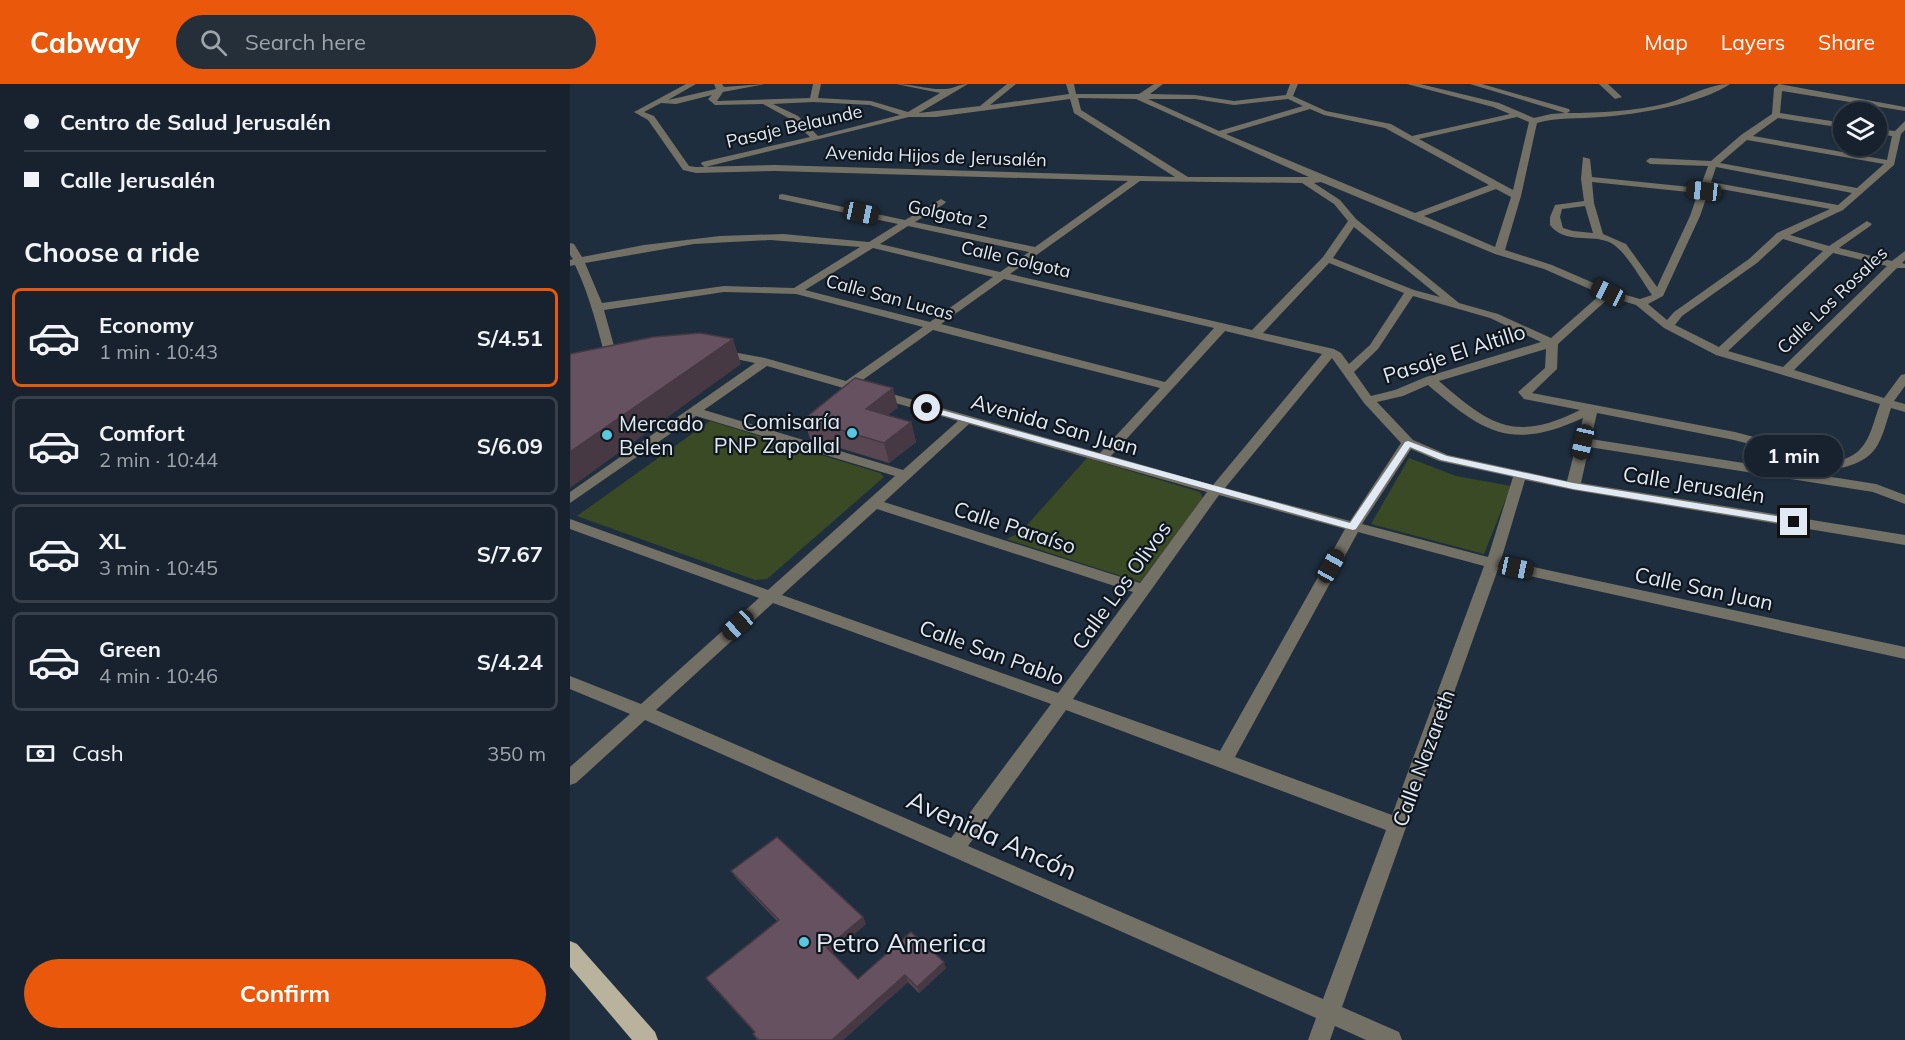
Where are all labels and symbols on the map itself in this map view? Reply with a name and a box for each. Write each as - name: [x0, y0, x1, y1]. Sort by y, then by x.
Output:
- street label: Pasaje Belaunde: [724, 99, 864, 153]
- street label: Avenida Hijos de Jerusalén: [825, 141, 1047, 171]
- car: [1685, 180, 1723, 202]
- street label: Golgota 2: [906, 194, 990, 234]
- car: [842, 200, 880, 226]
- street label: Calle Golgota: [959, 235, 1073, 283]
- street label: Calle Los Rosales: [1772, 241, 1892, 359]
- street label: Calle San Lucas: [823, 269, 957, 325]
- car: [1588, 277, 1628, 309]
- street label: Pasaje El Altillo: [1379, 318, 1529, 388]
- street label: Avenida San Juan: [968, 388, 1142, 460]
- route start: [913, 394, 940, 421]
- place label: Comisaría PNP Zapallal: [714, 408, 840, 458]
- place label: Mercado Belen: [619, 410, 703, 460]
- car: [1570, 422, 1596, 462]
- marker: Comisaría PNP Zapallal: [845, 426, 859, 440]
- marker: Mercado Belen: [600, 428, 614, 442]
- callout: 1 min: [1744, 435, 1844, 477]
- street label: Calle Jerusalén: [1621, 460, 1767, 508]
- street label: Calle Paraíso: [951, 495, 1079, 559]
- route end: [1780, 508, 1807, 535]
- street label: Calle Los Olivos: [1066, 516, 1176, 654]
- car: [1314, 546, 1348, 586]
- car: [1497, 555, 1535, 581]
- street label: Calle San Juan: [1632, 561, 1776, 615]
- car: [719, 606, 757, 644]
- street label: Calle San Pablo: [916, 614, 1068, 690]
- street label: Calle Nazareth: [1386, 686, 1460, 830]
- street label: Avenida Ancón: [902, 783, 1082, 887]
- place label: Petro America: [816, 926, 987, 959]
- marker: Petro America: [797, 935, 811, 949]

